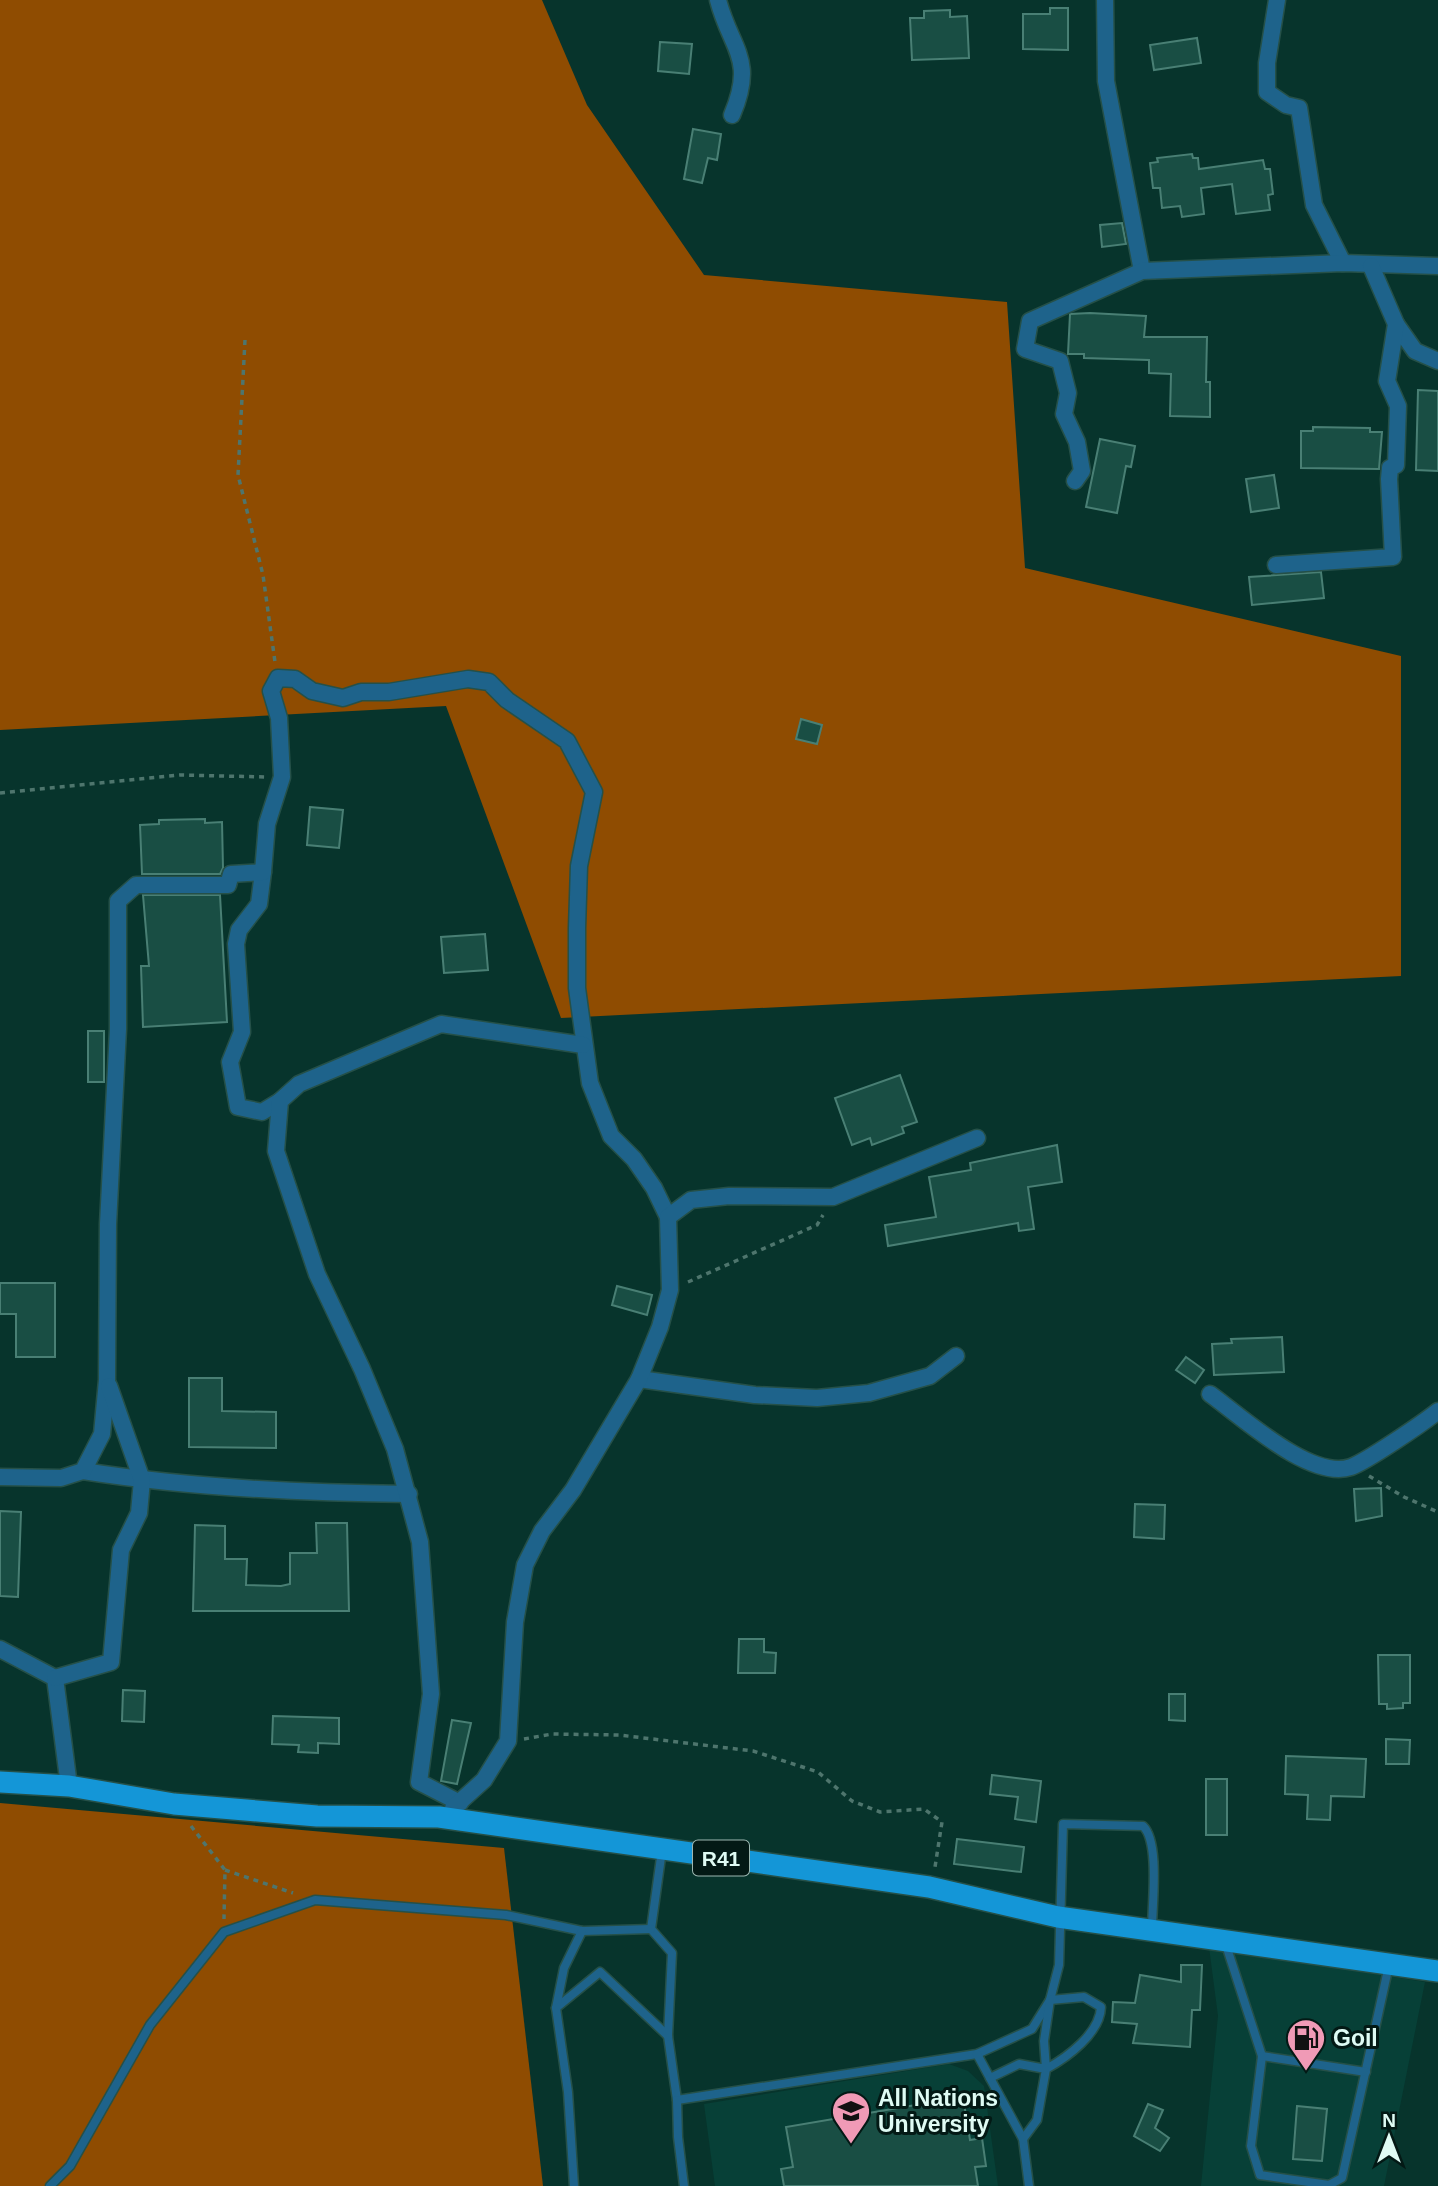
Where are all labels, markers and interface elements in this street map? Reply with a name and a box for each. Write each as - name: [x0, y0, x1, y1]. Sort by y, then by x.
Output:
- road number: R41: [693, 1840, 749, 1876]
- fuel station icon: Goil: [1285, 2017, 1327, 2072]
- place label: Goil: [1333, 2025, 1378, 2051]
- place label: All Nations University: [878, 2085, 998, 2137]
- school or university icon: All Nations University: [830, 2090, 872, 2145]
- north arrow: [1354, 2102, 1424, 2172]
- text: N: [1382, 2110, 1396, 2131]

